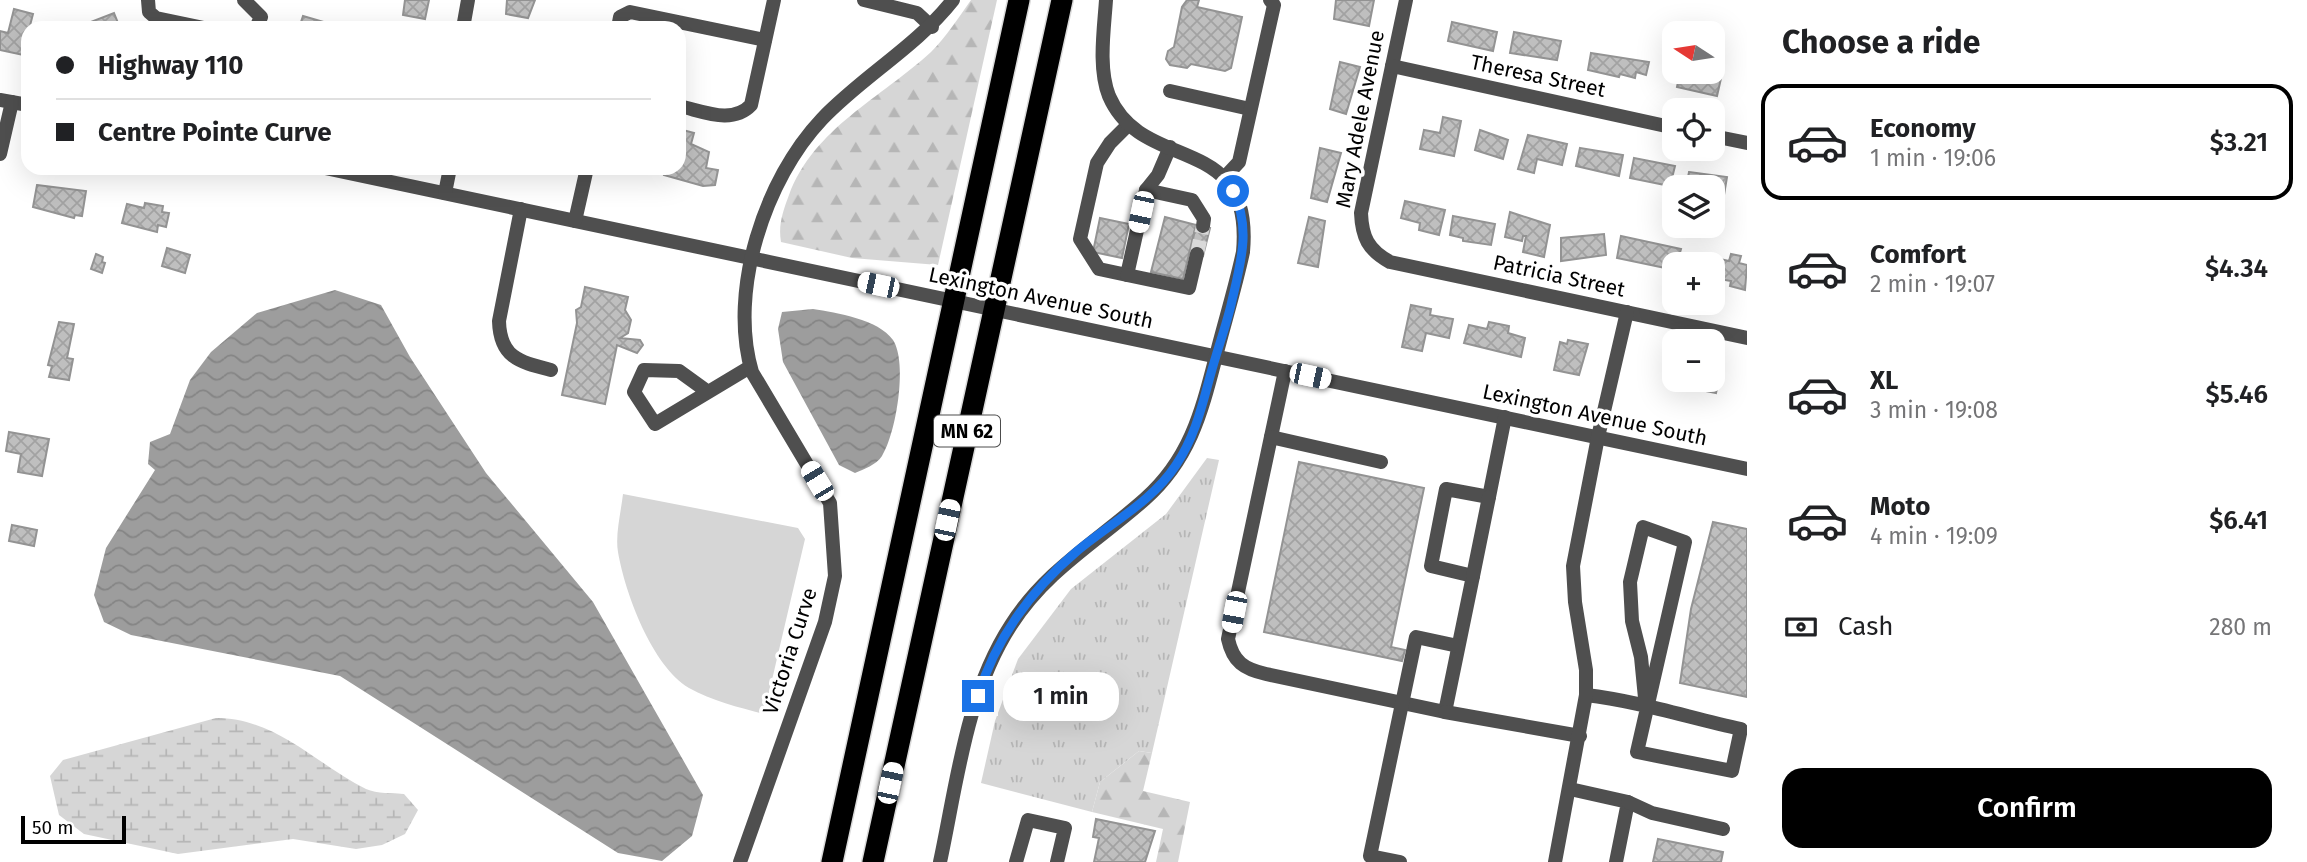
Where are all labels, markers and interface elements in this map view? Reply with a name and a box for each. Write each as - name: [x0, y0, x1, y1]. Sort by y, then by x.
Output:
- north arrow: [1662, 21, 1726, 84]
- map controls: [1662, 21, 1725, 392]
- text: Choose a ride: [1782, 23, 1980, 61]
- street label: Mary Adele Avenue: [1330, 28, 1390, 210]
- street label: Theresa Street: [1468, 49, 1608, 103]
- text: Highway 110: [98, 50, 243, 81]
- button: locate: [1662, 98, 1725, 161]
- icon: car: [1786, 111, 1849, 174]
- text: Economy: [1870, 113, 1976, 144]
- text: Centre Pointe Curve: [98, 117, 332, 148]
- text: $3.21: [2210, 127, 2268, 158]
- text: 1 min · 19:06: [1870, 144, 1996, 172]
- route start: [1217, 175, 1249, 207]
- button: layers: [1662, 175, 1725, 238]
- car: [1127, 189, 1156, 235]
- icon: car: [1786, 237, 1849, 300]
- text: Comfort: [1870, 239, 1966, 270]
- street label: Patricia Street: [1491, 249, 1628, 303]
- button: +: [1662, 252, 1725, 315]
- text: $4.34: [2205, 253, 2268, 284]
- street label: Lexington Avenue South: [926, 261, 1156, 335]
- car: [856, 270, 901, 300]
- text: 2 min · 19:07: [1870, 270, 1995, 298]
- button: −: [1662, 329, 1725, 392]
- car: [1288, 361, 1333, 391]
- icon: car: [1786, 363, 1849, 426]
- text: XL: [1870, 365, 1898, 396]
- street label: Lexington Avenue South: [1480, 378, 1710, 452]
- text: $5.46: [2206, 379, 2268, 410]
- text: 3 min · 19:08: [1870, 396, 1998, 424]
- road number: MN 62: [934, 416, 1000, 446]
- car: [798, 458, 837, 504]
- icon: car: [1786, 489, 1849, 552]
- text: Moto: [1870, 491, 1930, 522]
- car: [933, 497, 962, 543]
- text: $6.41: [2209, 505, 2268, 536]
- text: 4 min · 19:09: [1870, 522, 1998, 550]
- street label: Victoria Curve: [757, 584, 823, 718]
- car: [1220, 589, 1249, 635]
- icon: cash: [1782, 608, 1820, 646]
- text: Cash: [1838, 611, 1894, 642]
- text: 280 m: [2209, 613, 2272, 641]
- callout: 1 min: [1002, 672, 1118, 720]
- route end: [962, 680, 994, 712]
- text: 1 min: [1033, 682, 1089, 710]
- car: [876, 760, 905, 806]
- button: Confirm: [1782, 768, 2272, 848]
- scale bar: [21, 813, 126, 845]
- text: 50 m: [32, 816, 73, 839]

